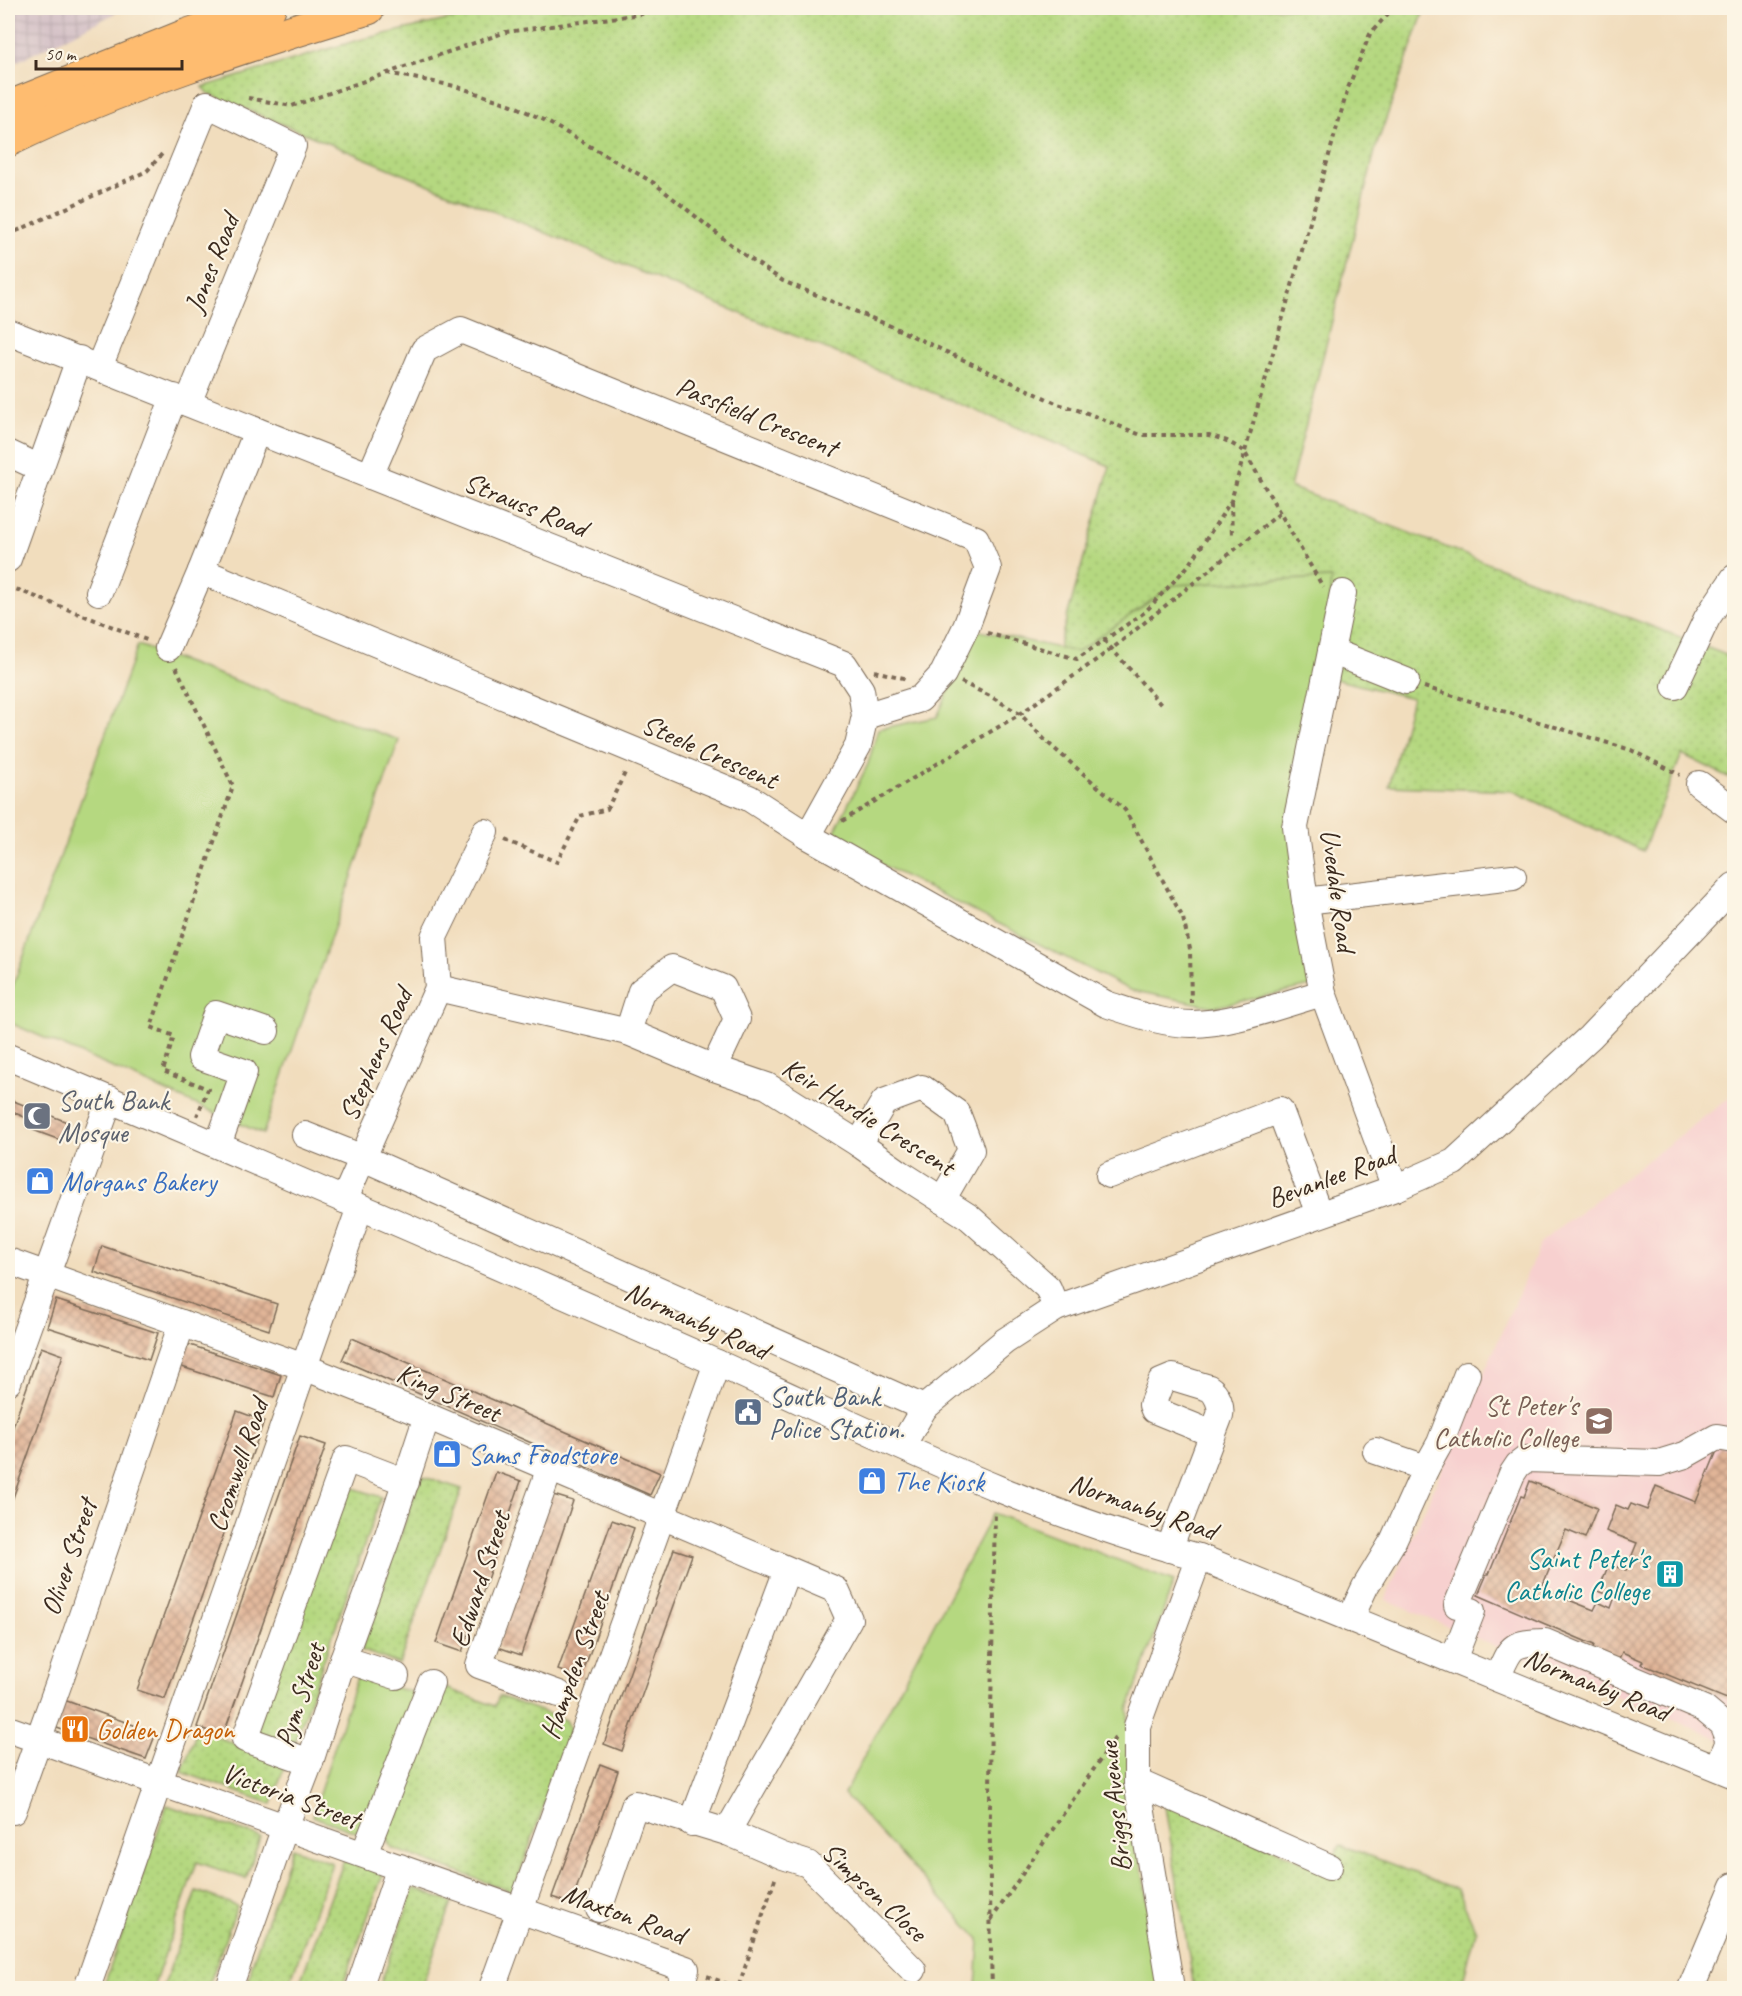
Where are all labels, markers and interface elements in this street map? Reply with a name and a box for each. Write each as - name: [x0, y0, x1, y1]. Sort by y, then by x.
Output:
- scale bar: [36, 33, 182, 71]
- text: 50 m: [45, 43, 78, 65]
- street label: Jones Road: [175, 205, 249, 319]
- street label: Passfield Crescent: [671, 368, 846, 466]
- street label: Strauss Road: [459, 464, 596, 547]
- street label: Steele Crescent: [636, 706, 786, 798]
- street label: Uvedale Road: [1313, 827, 1365, 957]
- street label: Stephens Road: [331, 979, 422, 1126]
- street label: Keir Hardie Crescent: [776, 1049, 964, 1185]
- place label: South Bank Mosque: [58, 1083, 172, 1150]
- mosque icon: South Bank Mosque: [21, 1100, 53, 1132]
- street label: Bevanlee Road: [1262, 1136, 1404, 1216]
- place label: Morgans Bakery: [61, 1164, 219, 1199]
- shop icon: Morgans Bakery: [24, 1165, 56, 1197]
- street label: Normanby Road: [619, 1273, 778, 1369]
- street label: King Street: [392, 1355, 508, 1431]
- place label: South Bank Police Station.: [769, 1379, 905, 1446]
- place label: St Peter's Catholic College: [1433, 1388, 1580, 1455]
- street label: Cromwell Road: [198, 1390, 278, 1536]
- public building icon: South Bank Police Station.: [732, 1396, 764, 1428]
- school or university icon: St Peter's Catholic College: [1583, 1405, 1615, 1437]
- place label: Sams Foodstore: [468, 1437, 619, 1472]
- shop icon: Sams Foodstore: [431, 1438, 463, 1470]
- place label: The Kiosk: [893, 1464, 986, 1499]
- shop icon: The Kiosk: [856, 1465, 888, 1497]
- street label: Normanby Road: [1064, 1465, 1225, 1549]
- street label: Oliver Street: [32, 1491, 106, 1620]
- street label: Edward Street: [441, 1504, 519, 1652]
- place label: Saint Peter's Catholic College: [1504, 1541, 1651, 1608]
- building icon: Saint Peter's Catholic College: [1654, 1558, 1686, 1590]
- street label: Hampden Street: [532, 1584, 618, 1744]
- street label: Pym Street: [266, 1636, 333, 1751]
- street label: Normanby Road: [1519, 1639, 1679, 1731]
- place label: Golden Dragon: [96, 1712, 236, 1747]
- restaurant icon: Golden Dragon: [59, 1713, 91, 1745]
- street label: Briggs Avenue: [1090, 1738, 1139, 1874]
- street label: Victoria Street: [217, 1755, 368, 1838]
- street label: Simpson Close: [815, 1834, 936, 1950]
- street label: Maxton Road: [558, 1875, 694, 1953]

